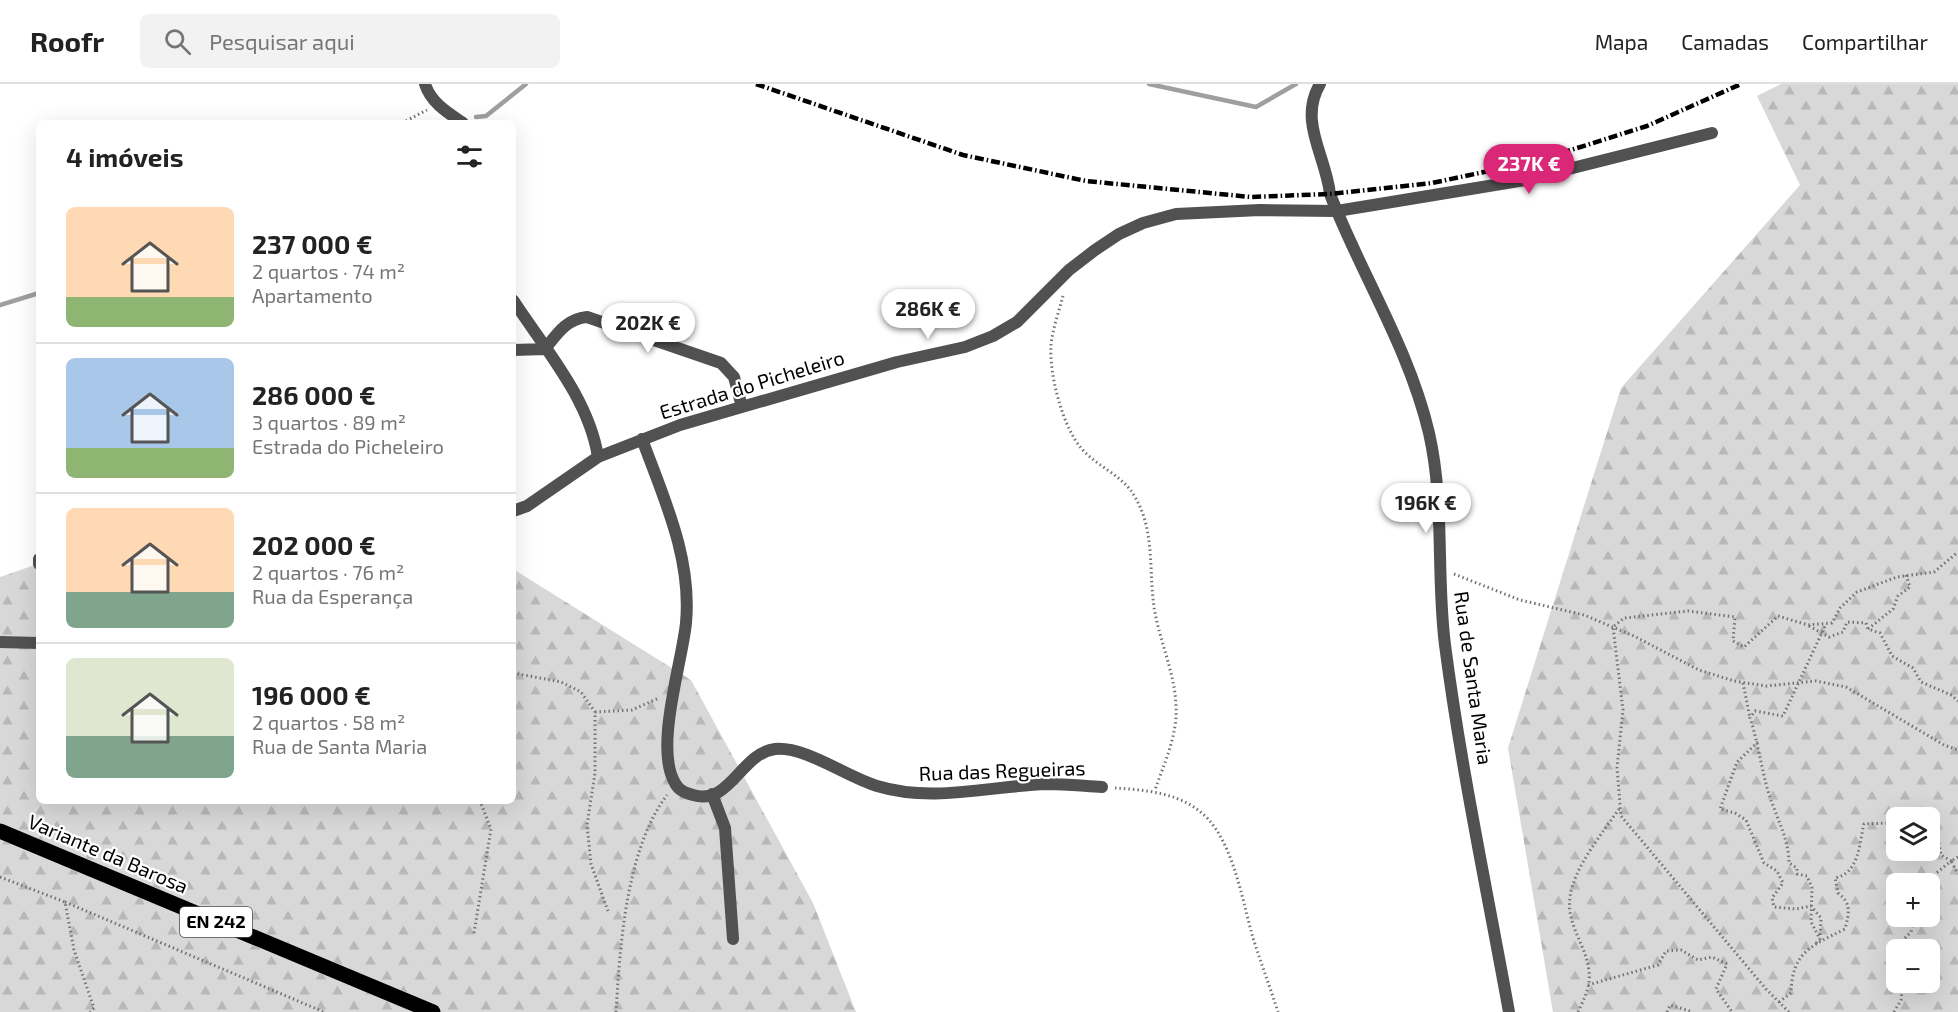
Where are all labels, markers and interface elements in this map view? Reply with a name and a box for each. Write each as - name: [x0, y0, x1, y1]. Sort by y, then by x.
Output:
- search box: [140, 14, 560, 68]
- text: Roofr: [30, 24, 104, 58]
- icon: search: [161, 25, 194, 58]
- text: Pesquisar aqui: [209, 28, 355, 54]
- text: Mapa: [1595, 29, 1648, 54]
- text: Camadas: [1681, 29, 1769, 54]
- text: Compartilhar: [1802, 29, 1928, 54]
- icon: filters: [453, 140, 486, 173]
- text: 4 imóveis: [66, 141, 184, 172]
- pin: 237K €: [1480, 144, 1578, 195]
- text: 237K €: [1497, 151, 1561, 175]
- text: 237 000 €: [252, 228, 373, 259]
- icon: home: [114, 231, 186, 303]
- text: 2 quartos · 74 m²: [252, 259, 405, 283]
- text: Apartamento: [252, 283, 373, 307]
- pin: 286K €: [879, 289, 977, 340]
- text: 286K €: [895, 296, 961, 320]
- pin: 202K €: [599, 303, 697, 354]
- text: 202K €: [615, 310, 681, 334]
- street label: Estrada do Picheleiro: [656, 345, 847, 424]
- text: 286 000 €: [252, 379, 376, 410]
- icon: home: [114, 382, 186, 454]
- text: 3 quartos · 89 m²: [252, 410, 406, 434]
- text: Estrada do Picheleiro: [252, 434, 444, 458]
- pin: 196K €: [1377, 483, 1475, 534]
- text: 196K €: [1395, 490, 1457, 514]
- text: 202 000 €: [252, 529, 376, 560]
- icon: home: [114, 532, 186, 604]
- text: 2 quartos · 76 m²: [252, 560, 404, 584]
- text: Rua da Esperança: [252, 584, 413, 608]
- street label: Rua de Santa Maria: [1450, 589, 1498, 766]
- text: 196 000 €: [252, 679, 371, 710]
- icon: home: [114, 682, 186, 754]
- text: 2 quartos · 58 m²: [252, 710, 405, 734]
- text: Rua de Santa Maria: [252, 734, 427, 758]
- street label: Rua das Regueiras: [918, 755, 1086, 785]
- map controls: [1886, 807, 1940, 993]
- button: layers: [1886, 807, 1940, 861]
- street label: Variante da Barosa: [25, 809, 192, 898]
- button: +: [1886, 873, 1940, 927]
- road number: EN 242: [180, 907, 252, 937]
- button: −: [1886, 939, 1940, 993]

